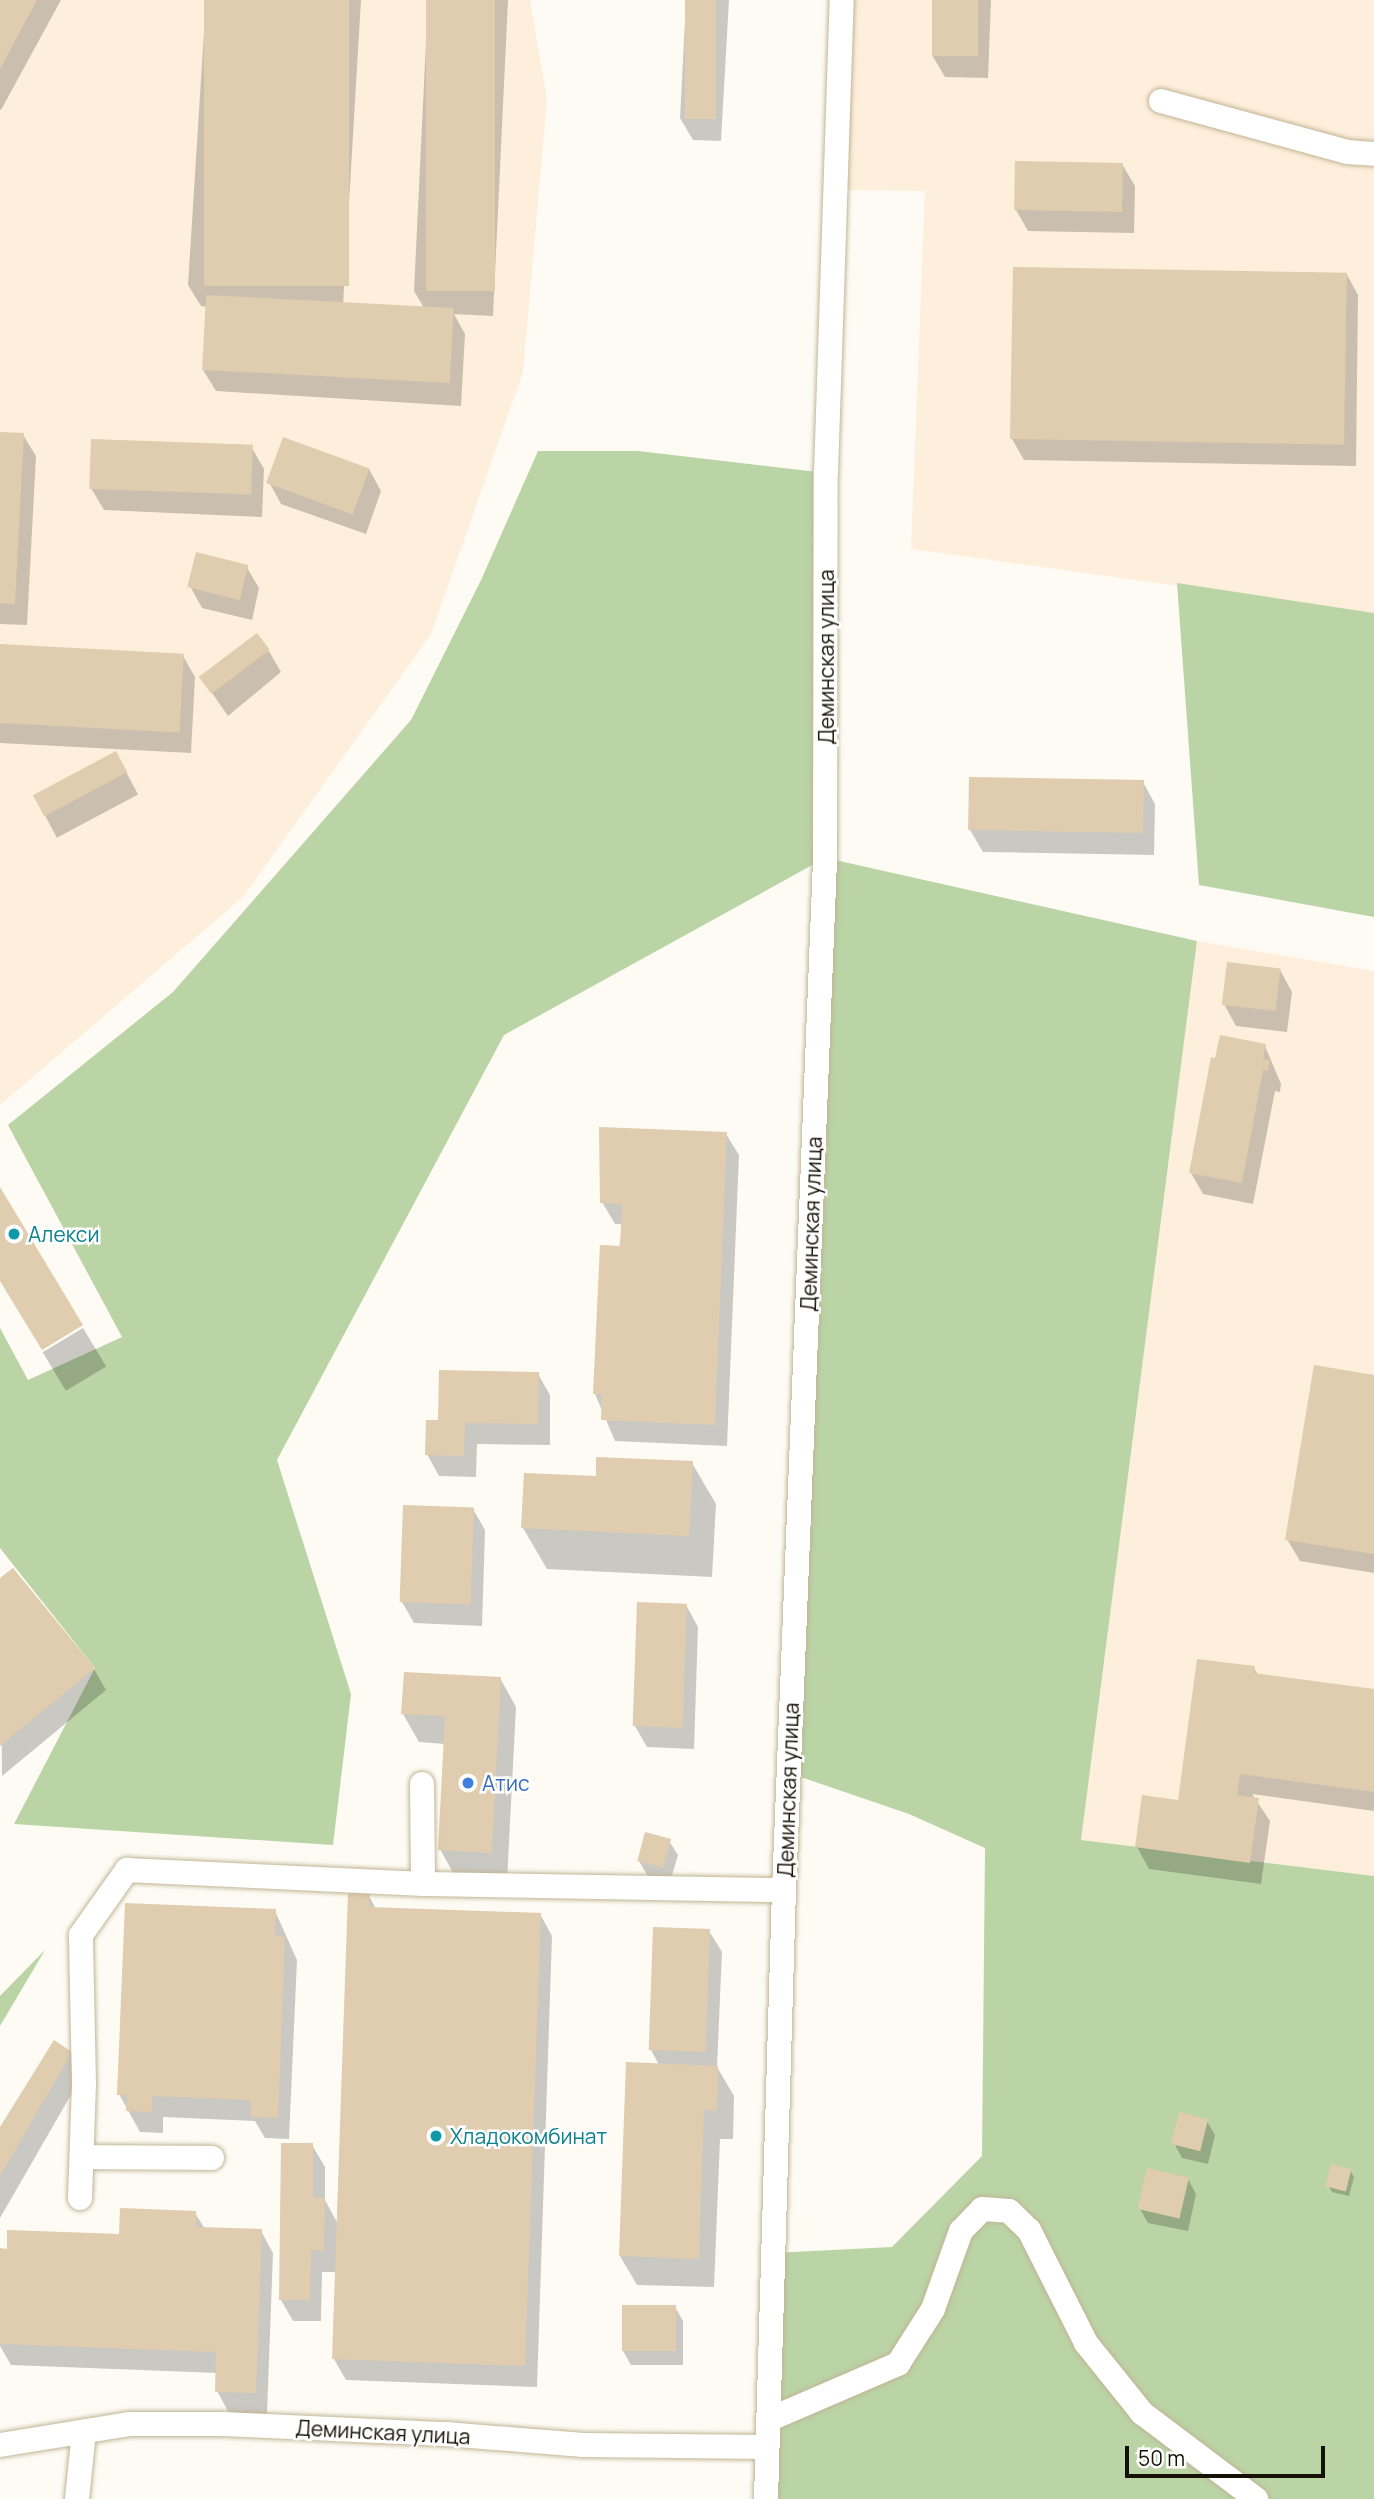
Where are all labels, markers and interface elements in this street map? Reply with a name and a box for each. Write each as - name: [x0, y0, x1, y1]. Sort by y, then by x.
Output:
- street label: Деминская улица: [813, 569, 839, 745]
- street label: Деминская улица: [795, 1136, 827, 1312]
- place label: Алекси: [28, 1221, 99, 1247]
- marker: Алекси: [6, 1226, 22, 1242]
- street label: Деминская улица: [772, 1702, 804, 1878]
- place label: Атис: [482, 1770, 530, 1796]
- marker: Атис: [460, 1775, 476, 1791]
- place label: Хладокомбинат: [450, 2123, 607, 2149]
- marker: Хладокомбинат: [428, 2128, 444, 2144]
- street label: Деминская улица: [295, 2415, 471, 2449]
- scale bar: [1129, 2432, 1328, 2476]
- text: 50 m: [1138, 2444, 1185, 2472]

